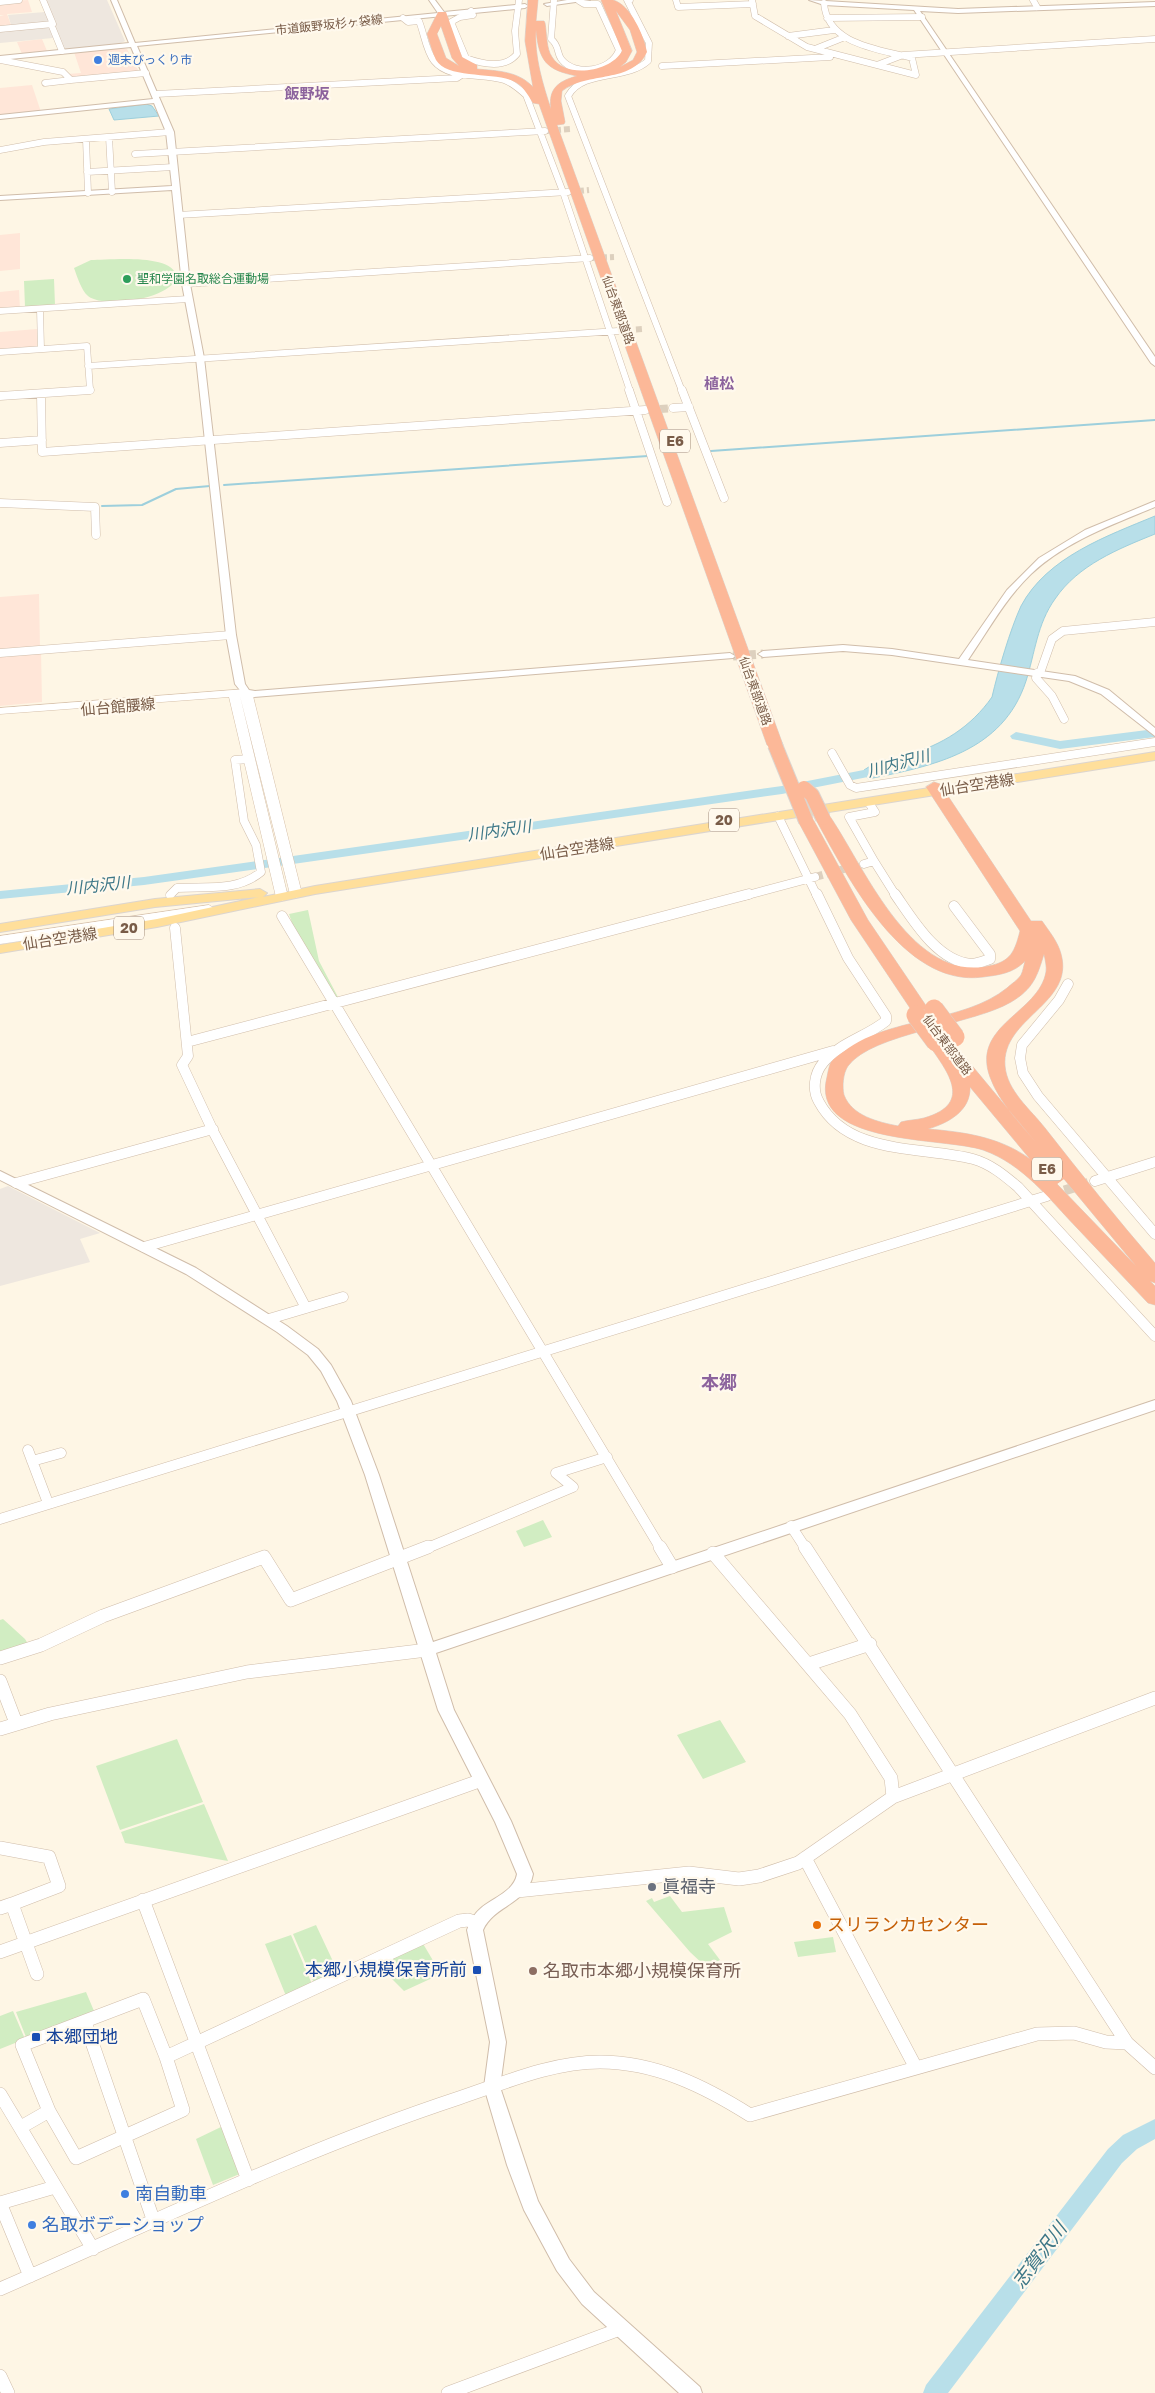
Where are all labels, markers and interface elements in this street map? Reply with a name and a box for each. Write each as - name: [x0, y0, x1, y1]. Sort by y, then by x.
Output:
- street label: 市道飯野坂杉ヶ袋線: [274, 11, 383, 38]
- place label: 週末びっくり市: [108, 52, 192, 67]
- marker: 週末びっくり市: [92, 54, 104, 66]
- district label: 飯野坂: [284, 84, 330, 102]
- place label: 聖和学園名取総合運動場: [137, 271, 269, 286]
- marker: 聖和学園名取総合運動場: [121, 273, 133, 285]
- street label: 仙台東部道路: [599, 273, 638, 346]
- district label: 植松: [704, 374, 734, 392]
- road number: E6: [660, 430, 690, 452]
- street label: 仙台東部道路: [736, 654, 775, 727]
- street label: 仙台館腰線: [80, 694, 156, 718]
- water label: 川内沢川: [864, 745, 933, 781]
- street label: 仙台空港線: [938, 769, 1015, 799]
- road number: 20: [709, 808, 739, 832]
- water label: 川内沢川: [466, 815, 534, 844]
- street label: 仙台空港線: [538, 833, 615, 863]
- water label: 川内沢川: [65, 872, 133, 898]
- road number: 20: [114, 916, 144, 940]
- street label: 仙台空港線: [21, 923, 98, 953]
- street label: 仙台東部道路: [920, 1011, 975, 1078]
- road number: E6: [1032, 1158, 1062, 1180]
- district label: 本郷: [701, 1371, 737, 1393]
- place label: 眞福寺: [662, 1875, 716, 1897]
- marker: 眞福寺: [646, 1881, 658, 1893]
- place label: スリランカセンター: [827, 1913, 989, 1935]
- marker: スリランカセンター: [811, 1919, 823, 1931]
- place label: 本郷小規模保育所前: [305, 1958, 467, 1980]
- place label: 名取市本郷小規模保育所: [543, 1959, 741, 1981]
- marker: 本郷小規模保育所前: [471, 1964, 483, 1976]
- marker: 名取市本郷小規模保育所: [527, 1965, 539, 1977]
- place label: 本郷団地: [46, 2025, 118, 2047]
- marker: 本郷団地: [30, 2031, 42, 2043]
- place label: 南自動車: [135, 2182, 207, 2204]
- marker: 南自動車: [119, 2188, 131, 2200]
- place label: 名取ボデーショップ: [42, 2213, 204, 2235]
- water label: 志賀沢川: [1007, 2216, 1072, 2292]
- marker: 名取ボデーショップ: [26, 2219, 38, 2231]

